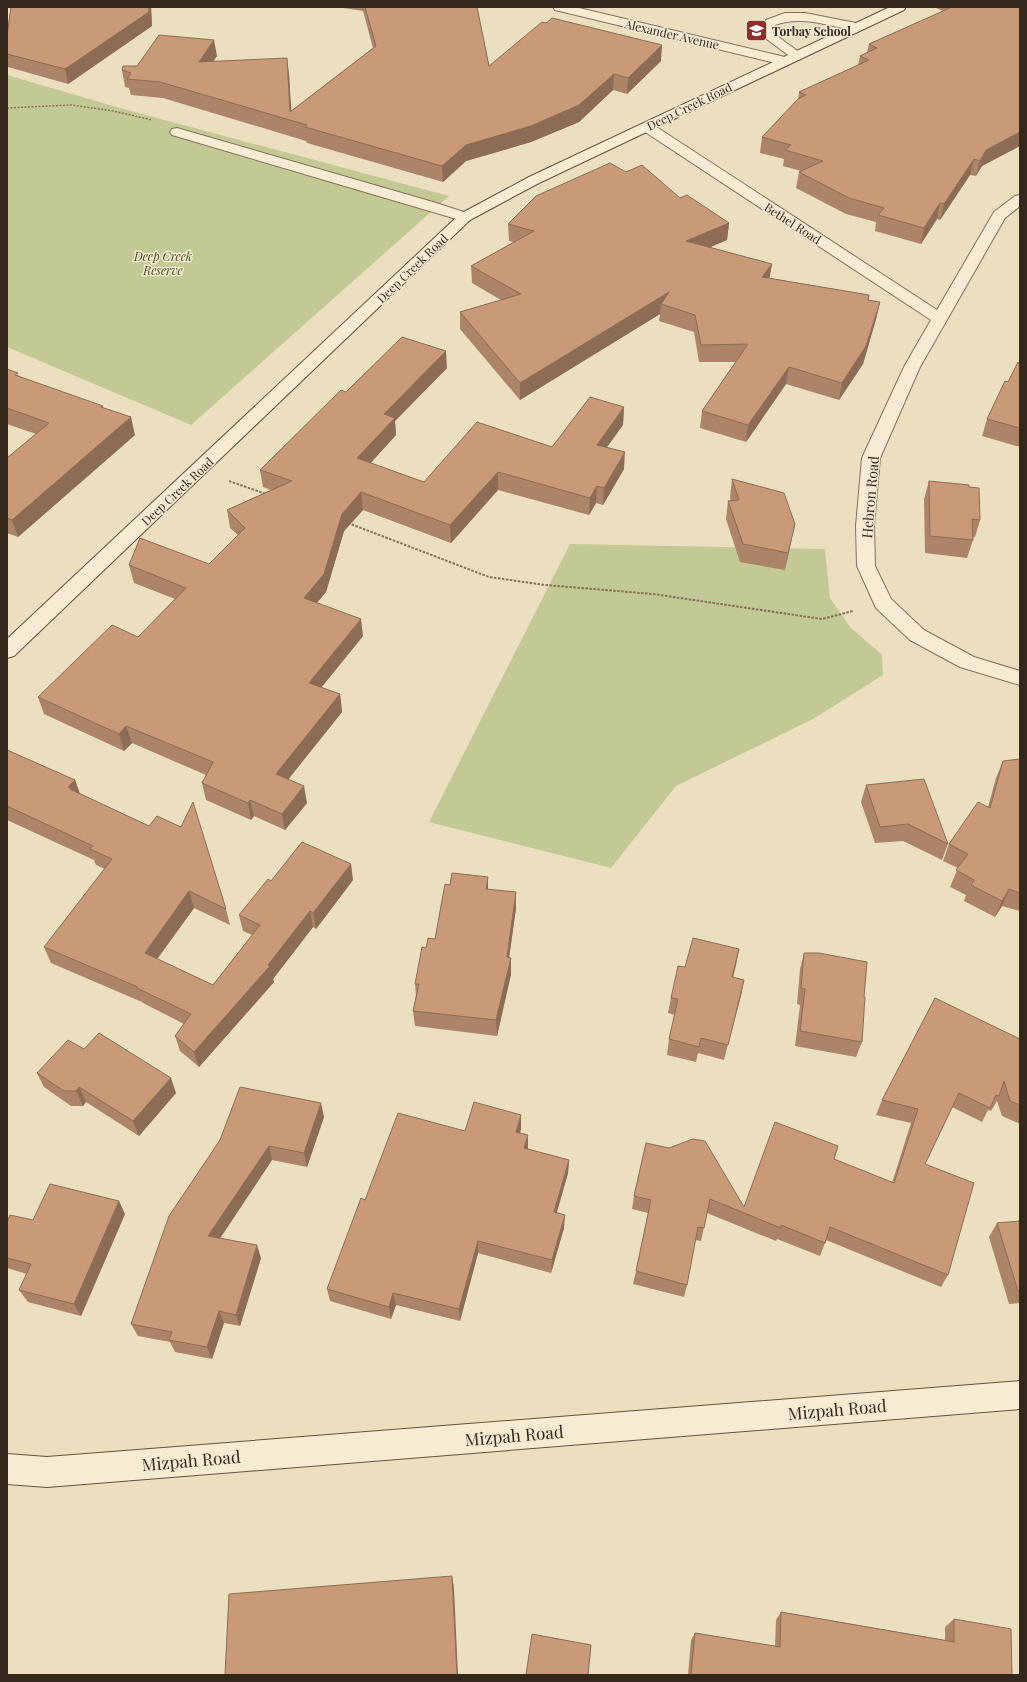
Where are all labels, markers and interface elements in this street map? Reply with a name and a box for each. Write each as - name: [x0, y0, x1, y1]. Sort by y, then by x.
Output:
- street label: Alexander Avenue: [622, 15, 721, 53]
- school or university icon: Torbay School: [743, 18, 769, 44]
- place label: Torbay School: [772, 23, 851, 39]
- street label: Deep Creek Road: [644, 78, 734, 134]
- street label: Bethel Road: [762, 199, 824, 247]
- street label: Deep Creek Road: [373, 230, 451, 306]
- park label: Deep Creek Reserve: [133, 248, 192, 278]
- street label: Deep Creek Road: [138, 453, 216, 529]
- street label: Hebron Road: [857, 455, 883, 539]
- street label: Mizpah Road: [787, 1394, 887, 1424]
- street label: Mizpah Road: [464, 1420, 564, 1450]
- street label: Mizpah Road: [141, 1445, 241, 1475]

